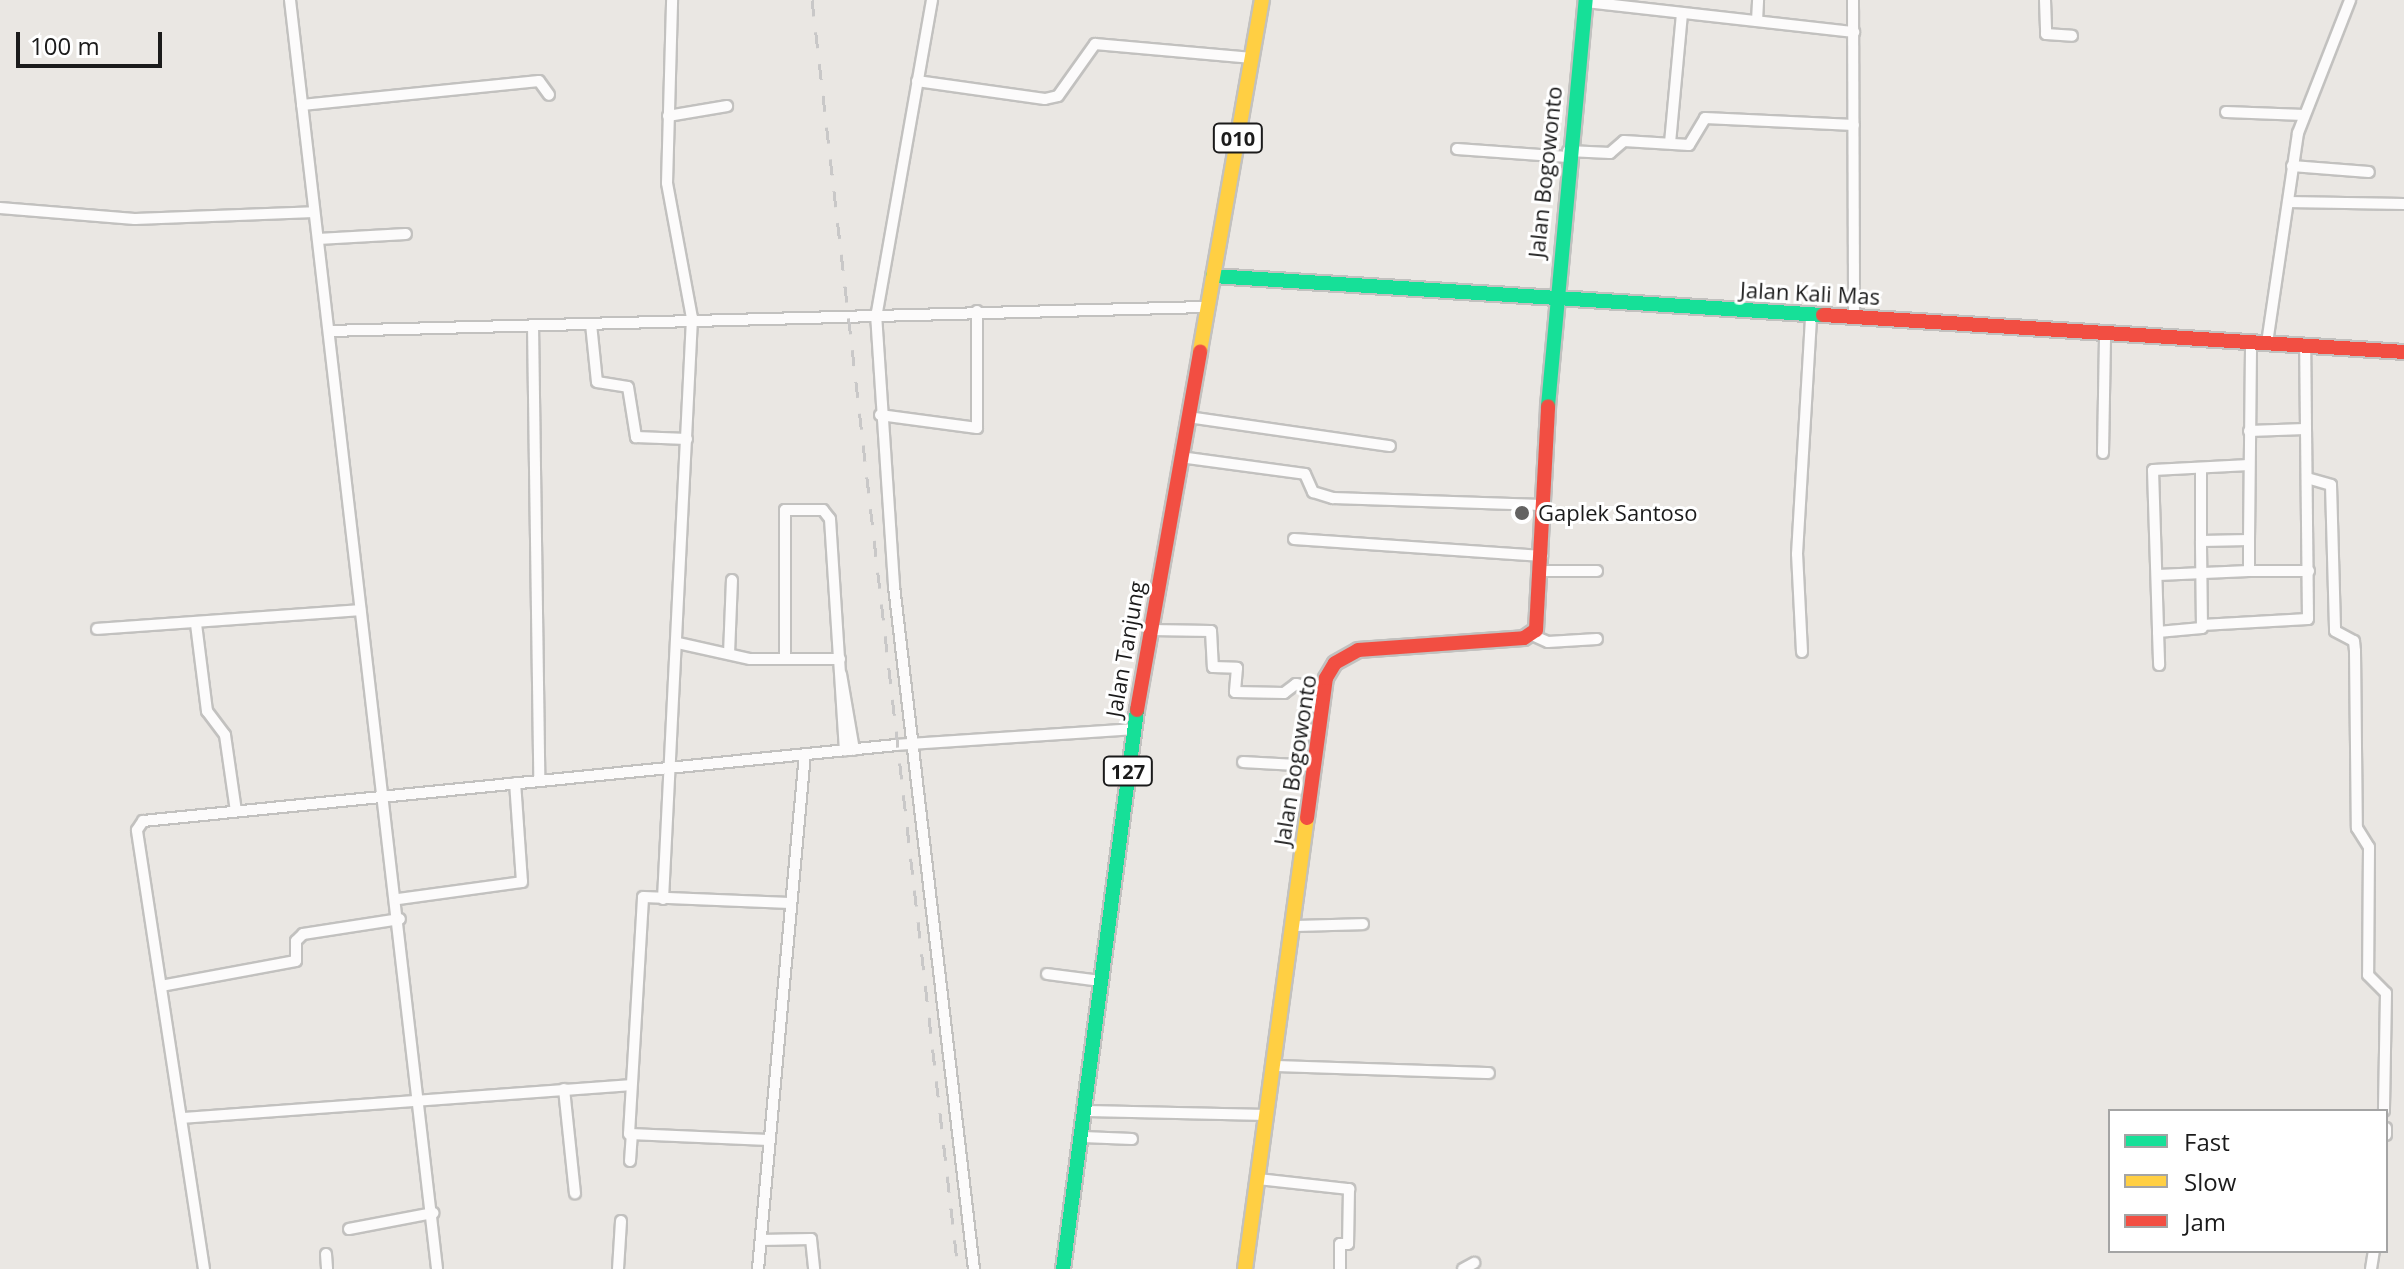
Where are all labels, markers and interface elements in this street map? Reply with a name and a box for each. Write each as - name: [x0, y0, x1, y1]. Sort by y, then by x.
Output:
- scale bar: [20, 16, 166, 66]
- text: 100 m: [30, 29, 100, 62]
- street label: Jalan Bogowonto: [1523, 85, 1567, 259]
- road number: 010: [1212, 122, 1264, 154]
- street label: Jalan Kali Mas: [1739, 276, 1881, 310]
- place label: Gaplek Santoso: [1538, 500, 1697, 526]
- marker: Gaplek Santoso: [1513, 504, 1531, 522]
- street label: Jalan Tanjung: [1100, 579, 1150, 719]
- street label: Jalan Bogowonto: [1268, 673, 1322, 847]
- road number: 127: [1102, 755, 1154, 787]
- legend: [2108, 1109, 2388, 1253]
- text: Fast: [2184, 1125, 2230, 1158]
- text: Slow: [2184, 1165, 2236, 1198]
- text: Jam: [2184, 1205, 2226, 1238]

